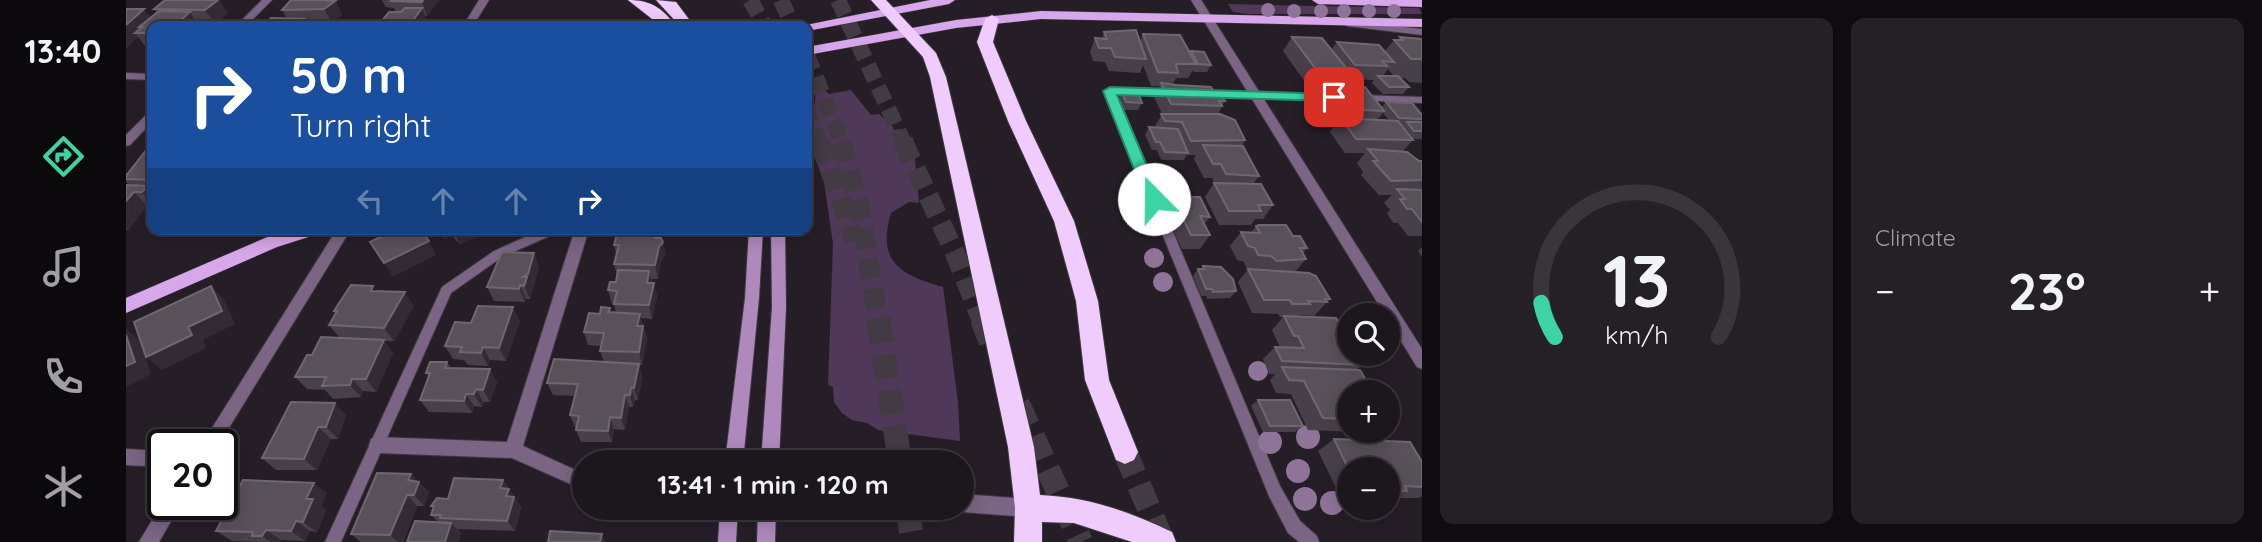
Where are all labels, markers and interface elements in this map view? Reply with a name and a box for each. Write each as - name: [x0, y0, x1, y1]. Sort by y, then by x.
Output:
- text: 13:40: [25, 31, 101, 71]
- text: 50 m: [290, 44, 407, 105]
- icon: right: [175, 49, 266, 140]
- pin: [1304, 67, 1364, 127]
- icon: arrive: [1315, 78, 1353, 116]
- text: Turn right: [290, 105, 431, 145]
- icon: directions: [39, 132, 88, 181]
- position arrow: [1117, 162, 1191, 236]
- icon: left: [351, 182, 389, 220]
- icon: ahead: [424, 182, 462, 220]
- icon: ahead: [497, 182, 535, 220]
- icon: right: [570, 182, 608, 220]
- text: Climate: [1875, 223, 1956, 252]
- text: 13: [1603, 234, 1670, 325]
- icon: music: [39, 242, 88, 291]
- text: 23°: [2008, 258, 2086, 323]
- text: −: [1875, 267, 1895, 315]
- text: +: [2199, 267, 2220, 315]
- map controls: [1337, 303, 1400, 520]
- button: search: [1337, 303, 1400, 366]
- text: km/h: [1605, 319, 1668, 350]
- icon: phone: [39, 352, 88, 401]
- button: +: [1337, 380, 1400, 443]
- speed limit sign: 20: [147, 429, 238, 520]
- button: −: [1337, 457, 1400, 520]
- icon: climate: [39, 462, 88, 511]
- text: 13:41 · 1 min · 120 m: [657, 468, 889, 501]

